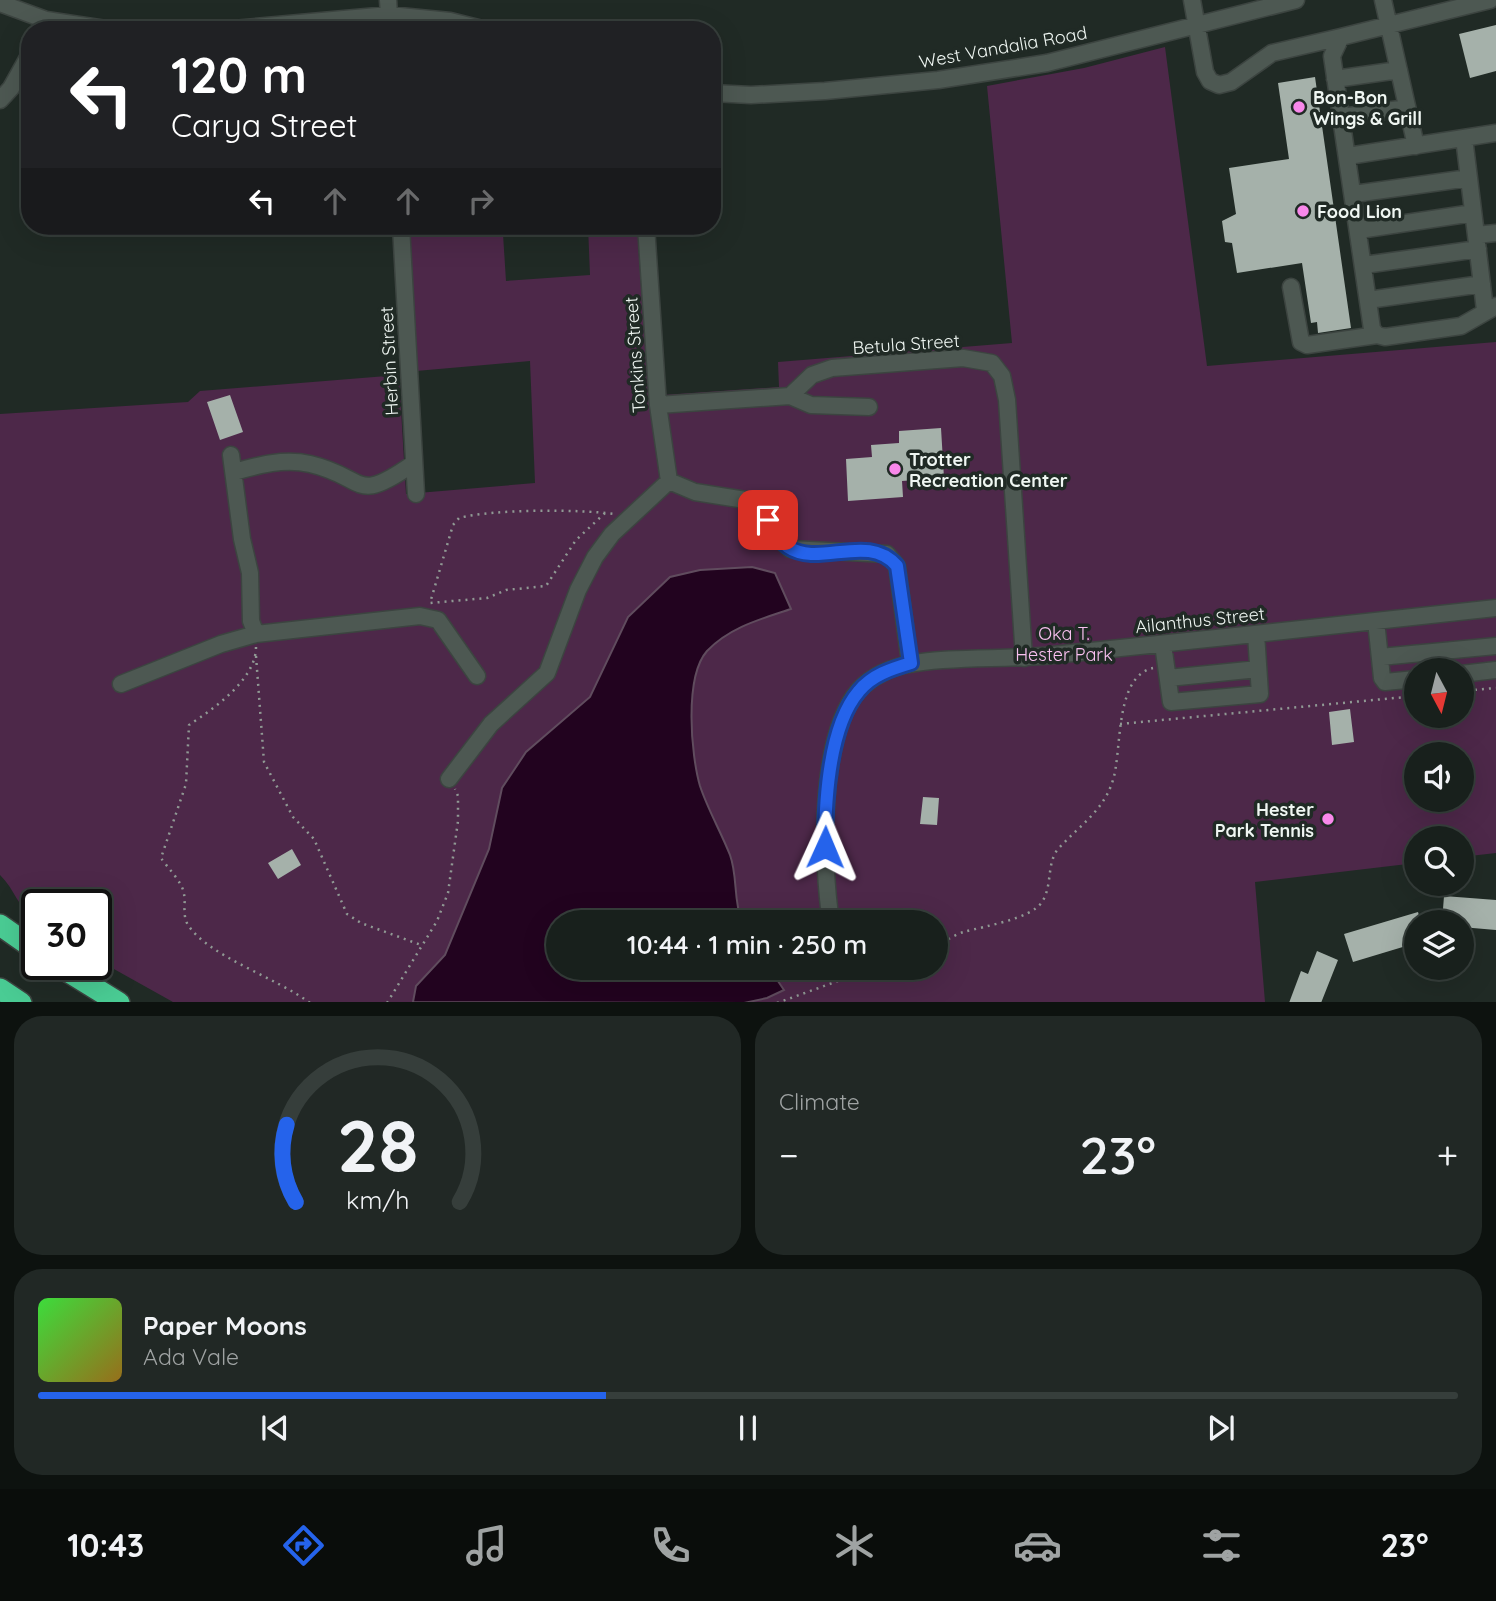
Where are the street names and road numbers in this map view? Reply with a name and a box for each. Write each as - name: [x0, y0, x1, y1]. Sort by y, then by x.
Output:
- street label: West Vandalia Road: [917, 21, 1089, 73]
- street label: Tonkins Street: [619, 296, 651, 414]
- street label: Herbin Street: [375, 306, 403, 416]
- street label: Betula Street: [852, 329, 960, 359]
- street label: Ailanthus Street: [1134, 602, 1266, 638]

